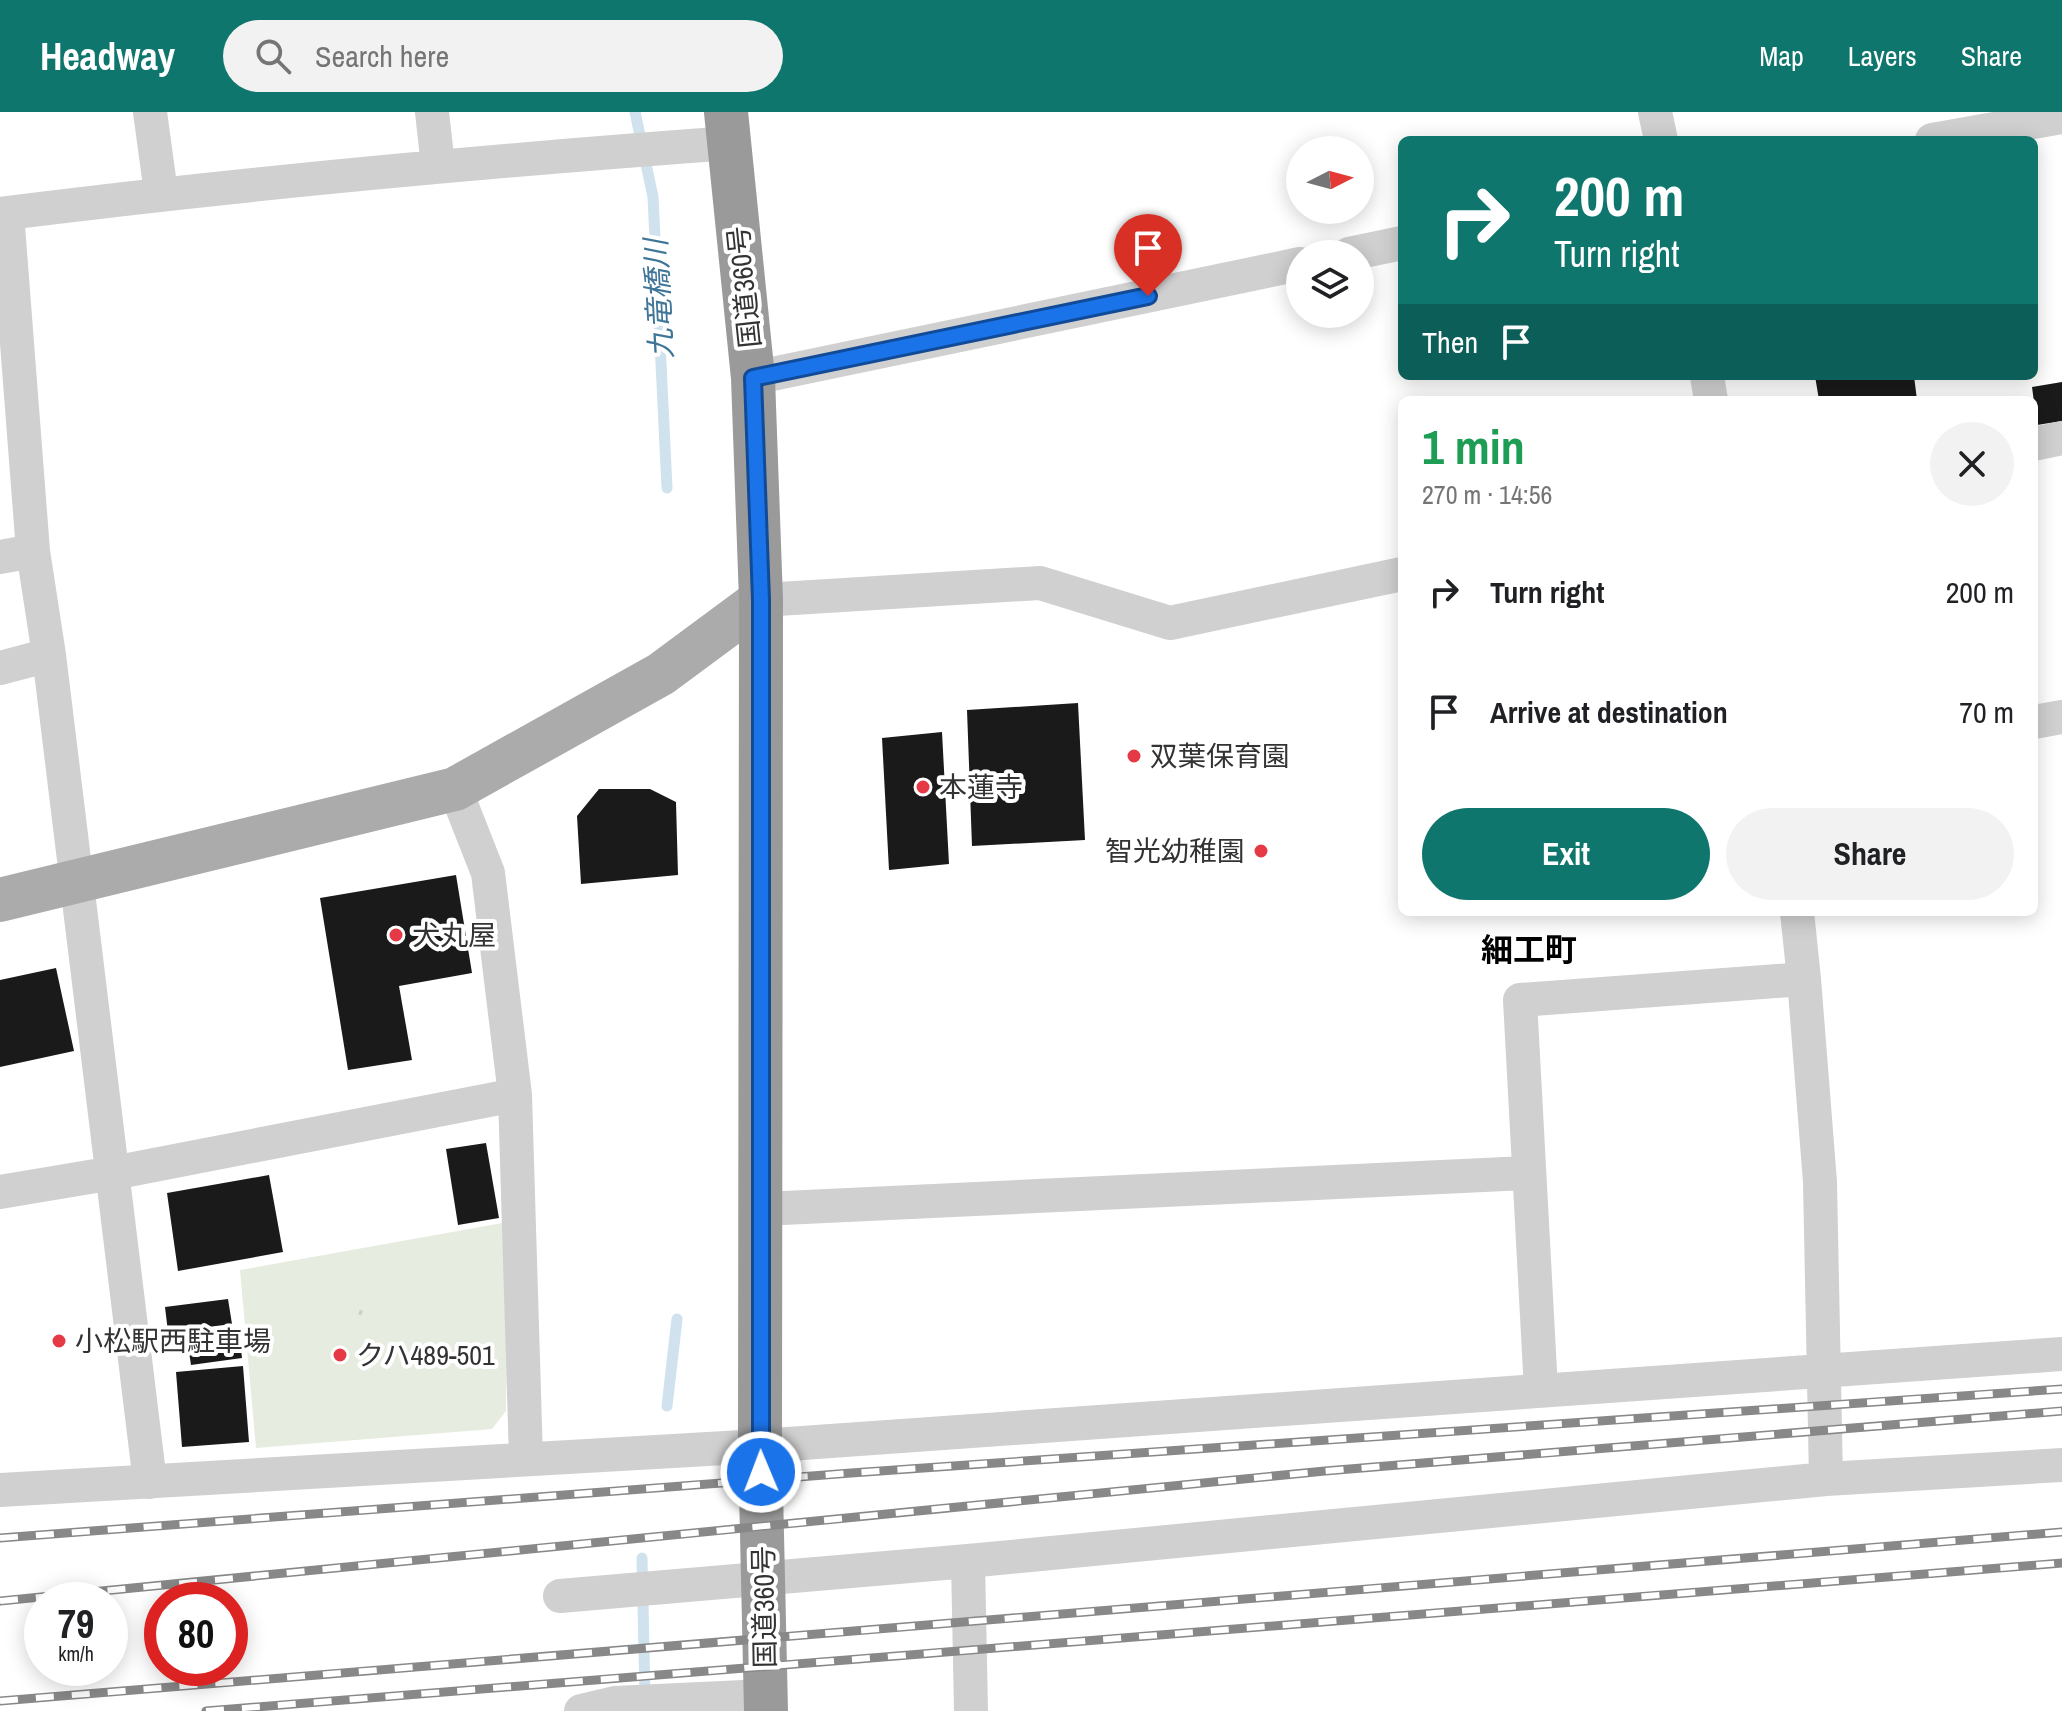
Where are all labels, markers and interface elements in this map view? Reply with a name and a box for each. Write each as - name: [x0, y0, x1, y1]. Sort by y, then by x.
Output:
- search box: [223, 20, 783, 92]
- text: Headway: [40, 31, 175, 82]
- icon: search: [251, 34, 295, 78]
- text: Search here: [315, 36, 449, 76]
- text: Map: [1759, 37, 1804, 75]
- text: Layers: [1848, 37, 1917, 75]
- text: Share: [1961, 37, 2022, 75]
- north arrow: [1286, 136, 1374, 224]
- map controls: [1286, 136, 1374, 328]
- text: 200 m: [1554, 158, 1684, 233]
- icon: right: [1422, 168, 1526, 272]
- pin: [1114, 214, 1182, 296]
- street label: 国道360号: [719, 224, 769, 350]
- icon: arrive: [1126, 226, 1170, 270]
- text: Turn right: [1554, 230, 1679, 278]
- water label: 九竜橋川: [635, 235, 681, 360]
- button: layers: [1286, 240, 1374, 328]
- icon: arrive: [1494, 320, 1538, 364]
- text: Then: [1422, 322, 1478, 362]
- text: 1 min: [1422, 414, 1525, 479]
- button: close: [1930, 422, 2014, 506]
- text: 270 m · 14:56: [1422, 477, 1552, 512]
- icon: right: [1422, 570, 1466, 614]
- text: Turn right: [1490, 572, 1604, 612]
- text: 200 m: [1946, 572, 2014, 612]
- icon: arrive: [1422, 690, 1466, 734]
- text: Arrive at destination: [1490, 692, 1728, 732]
- text: 70 m: [1959, 692, 2014, 732]
- place label: 双葉保育園: [1150, 737, 1290, 775]
- marker: 双葉保育園: [1125, 747, 1143, 765]
- place label: 本蓮寺: [939, 768, 1023, 806]
- marker: 本蓮寺: [914, 778, 932, 796]
- button: Exit: [1422, 808, 1710, 900]
- button: Share: [1726, 808, 2014, 900]
- place label: 智光幼稚園: [1105, 832, 1245, 870]
- marker: 智光幼稚園: [1252, 842, 1270, 860]
- place label: 犬丸屋: [412, 916, 496, 954]
- marker: 犬丸屋: [387, 926, 405, 944]
- district label: 細工町: [1481, 928, 1577, 971]
- place label: 小松駅西駐車場: [75, 1322, 271, 1360]
- marker: 小松駅西駐車場: [50, 1332, 68, 1350]
- place label: クハ489-501: [356, 1336, 495, 1374]
- marker: クハ489-501: [331, 1346, 349, 1364]
- position arrow: [719, 1430, 803, 1514]
- street label: 国道360号: [744, 1546, 784, 1668]
- speed limit sign: 80: [144, 1582, 248, 1686]
- text: 79: [58, 1597, 94, 1650]
- text: km/h: [58, 1640, 94, 1667]

